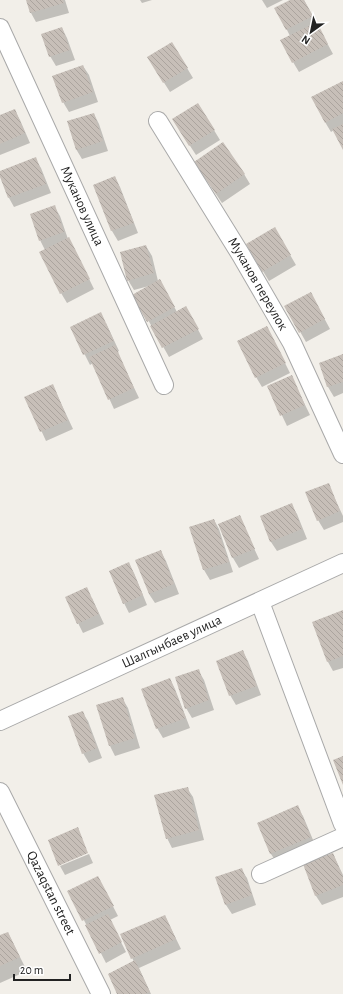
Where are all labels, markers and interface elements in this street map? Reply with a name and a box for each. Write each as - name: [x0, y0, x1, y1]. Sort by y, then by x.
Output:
- north arrow: [291, 12, 331, 52]
- text: N: [300, 33, 312, 47]
- street label: Муканов улица: [58, 164, 106, 249]
- street label: Муканов переулок: [225, 235, 290, 333]
- street label: Шалгынбаев улица: [120, 613, 224, 671]
- street label: Qazaqstan street: [24, 849, 78, 938]
- scale bar: [14, 956, 70, 982]
- text: 20 m: [20, 964, 43, 976]

